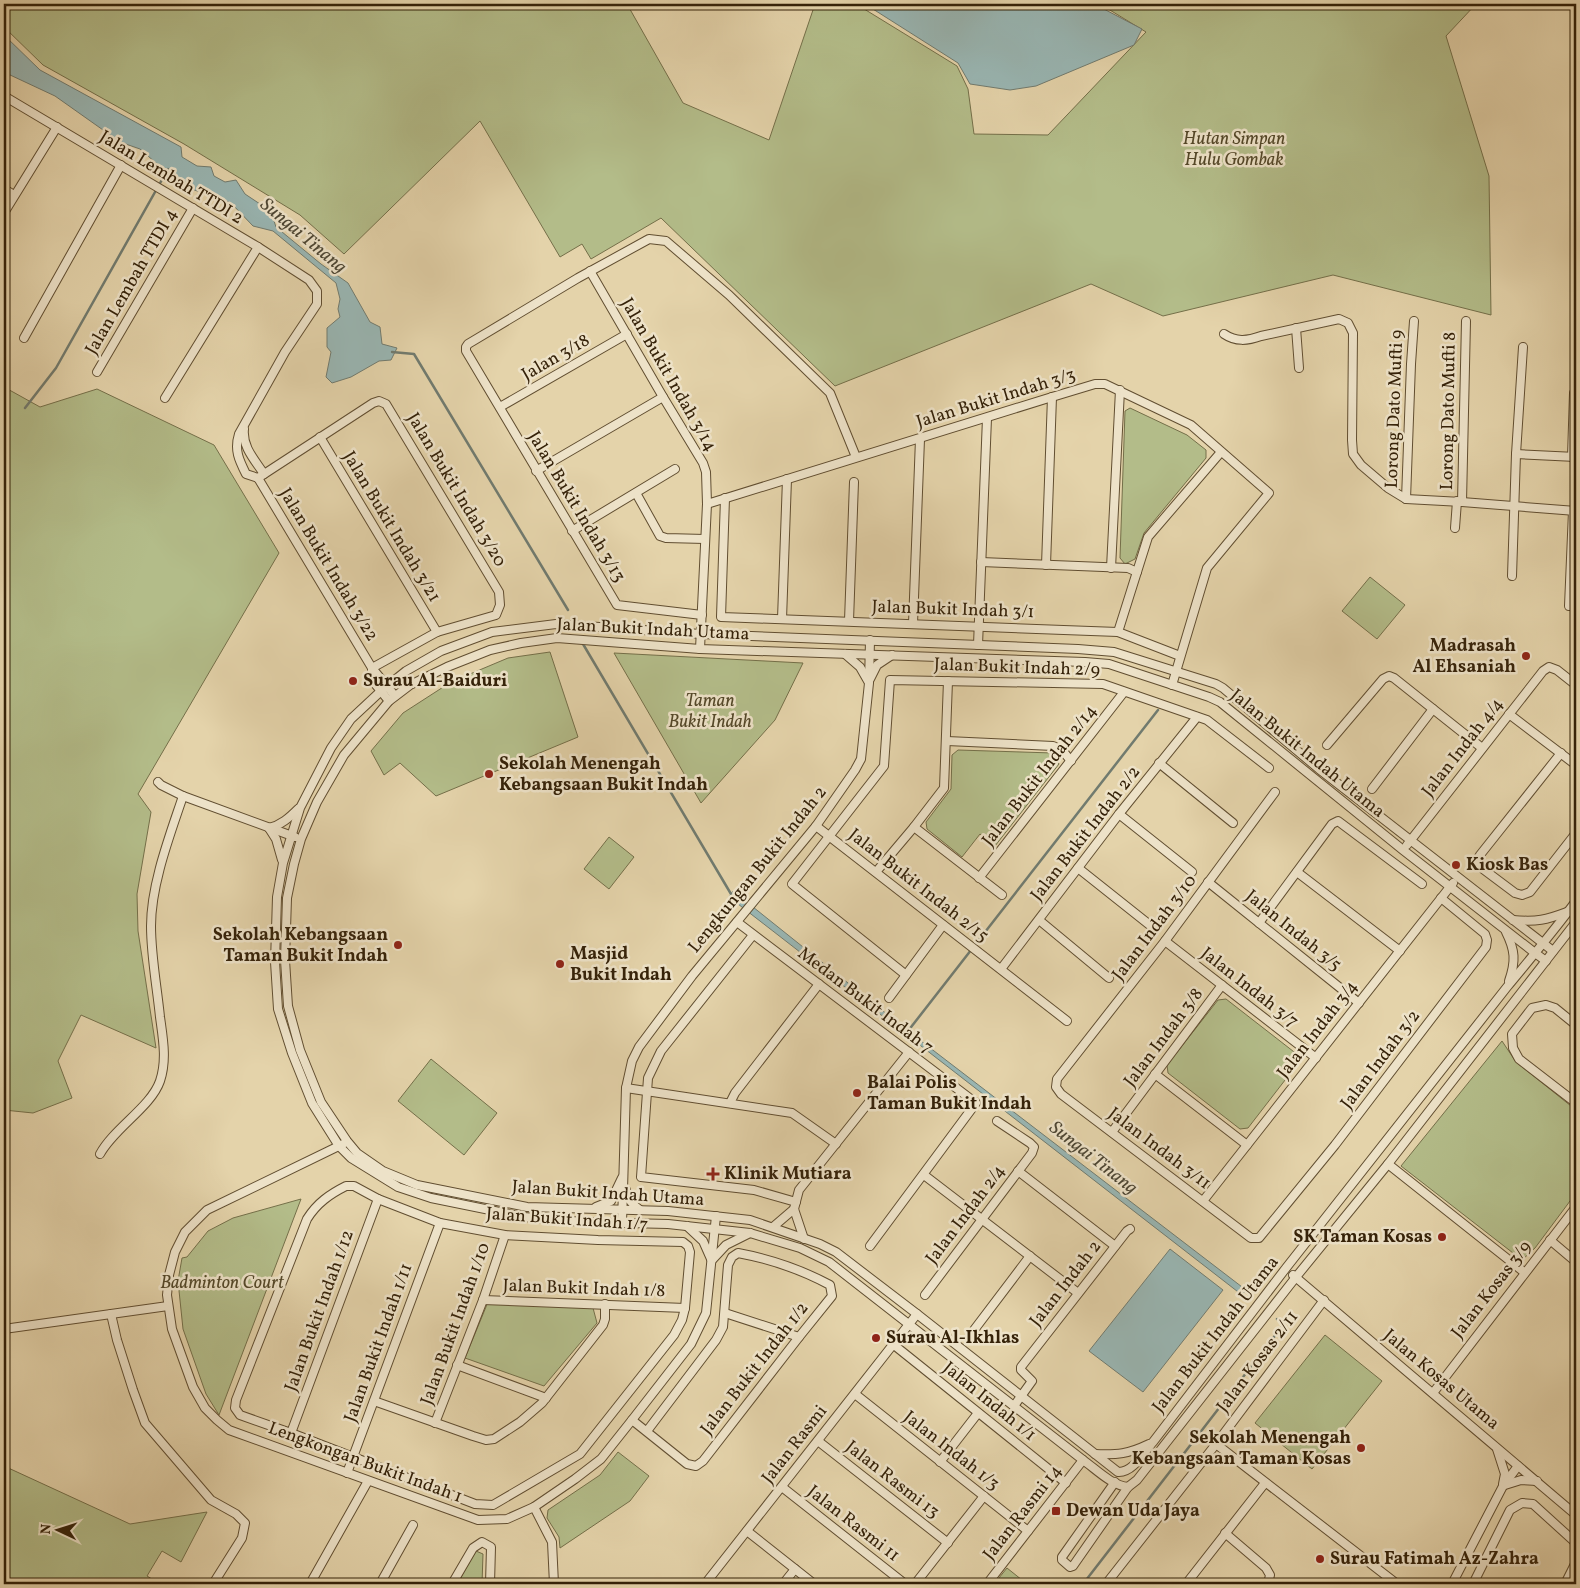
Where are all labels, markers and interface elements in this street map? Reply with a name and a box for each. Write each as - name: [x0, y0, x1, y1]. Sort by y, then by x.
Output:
- street label: Jalan Lembah TTDI 2: [94, 125, 248, 231]
- park label: Hutan Simpan Hulu Gombak: [1183, 127, 1285, 173]
- water label: Sungai Tinang: [254, 192, 352, 280]
- street label: Jalan Lembah TTDI 4: [80, 204, 184, 360]
- street label: Jalan Bukit Indah 3/14: [614, 294, 722, 456]
- street label: Jalan 3/18: [517, 328, 595, 388]
- street label: Lorong Dato Mufti 9: [1380, 329, 1410, 489]
- street label: Lorong Dato Mufti 8: [1435, 331, 1463, 491]
- street label: Jalan Bukit Indah 3/3: [913, 363, 1079, 435]
- street label: Jalan Bukit Indah 3/20: [400, 408, 512, 572]
- street label: Jalan Bukit Indah 3/13: [521, 427, 631, 587]
- street label: Jalan Bukit Indah 3/21: [336, 447, 446, 607]
- street label: Jalan Bukit Indah 3/22: [272, 484, 384, 646]
- street label: Jalan Bukit Indah 3/1: [871, 595, 1035, 625]
- street label: Jalan Bukit Indah Utama: [556, 612, 750, 648]
- place label: Madrasah Al Ehsaniah: [1413, 634, 1516, 680]
- marker: Madrasah Al Ehsaniah: [1520, 650, 1532, 662]
- street label: Jalan Bukit Indah 2/9: [933, 653, 1101, 683]
- place label: Surau Al-Baiduri: [363, 669, 507, 694]
- marker: Surau Al-Baiduri: [347, 675, 359, 687]
- street label: Jalan Bukit Indah Utama: [1224, 684, 1390, 824]
- park label: Taman Bukit Indah: [668, 689, 752, 735]
- street label: Jalan Indah 4/4: [1416, 693, 1510, 803]
- street label: Jalan Bukit Indah 2/14: [977, 700, 1103, 852]
- place label: Sekolah Menengah Kebangsaan Bukit Indah: [499, 752, 708, 798]
- street label: Jalan Bukit Indah 2/2: [1025, 761, 1147, 907]
- marker: Sekolah Menengah Kebangsaan Bukit Indah: [483, 768, 495, 780]
- street label: Lengkungan Bukit Indah 2: [683, 781, 833, 959]
- street label: Jalan Bukit Indah 2/15: [843, 823, 993, 949]
- place label: Kiosk Bas: [1466, 853, 1548, 878]
- marker: Kiosk Bas: [1450, 859, 1462, 871]
- street label: Jalan Indah 3/10: [1107, 870, 1203, 986]
- street label: Jalan Indah 3/5: [1239, 884, 1347, 978]
- place label: Sekolah Kebangsaan Taman Bukit Indah: [213, 923, 388, 969]
- marker: Sekolah Kebangsaan Taman Bukit Indah: [392, 939, 404, 951]
- place label: Masjid Bukit Indah: [570, 942, 672, 988]
- street label: Medan Bukit Indah 7: [792, 942, 938, 1060]
- street label: Jalan Indah 3/7: [1195, 942, 1303, 1034]
- marker: Masjid Bukit Indah: [554, 958, 566, 970]
- street label: Jalan Indah 3/4: [1272, 976, 1364, 1084]
- street label: Jalan Indah 3/8: [1118, 983, 1210, 1093]
- street label: Jalan Indah 3/2: [1335, 1005, 1427, 1115]
- place label: Balai Polis Taman Bukit Indah: [867, 1071, 1032, 1117]
- marker: Balai Polis Taman Bukit Indah: [851, 1087, 863, 1099]
- street label: Jalan Indah 3/11: [1102, 1102, 1216, 1196]
- water label: Sungai Tinang: [1043, 1115, 1143, 1201]
- street label: Jalan Indah 2/4: [920, 1160, 1012, 1270]
- place label: Klinik Mutiara: [724, 1162, 852, 1187]
- marker: Klinik Mutiara: [706, 1167, 720, 1181]
- street label: Jalan Bukit Indah Utama: [511, 1175, 705, 1213]
- street label: Jalan Bukit Indah 1/7: [485, 1202, 649, 1238]
- place label: SK Taman Kosas: [1293, 1225, 1432, 1250]
- street label: Jalan Bukit Indah 1/12: [279, 1227, 361, 1395]
- marker: SK Taman Kosas: [1436, 1231, 1448, 1243]
- street label: Jalan Indah 2: [1024, 1235, 1108, 1333]
- street label: Jalan Kosas 3/9: [1446, 1236, 1538, 1344]
- street label: Jalan Bukit Indah 1/10: [415, 1239, 497, 1409]
- street label: Jalan Bukit Indah Utama: [1147, 1251, 1285, 1419]
- street label: Jalan Bukit Indah 1/11: [339, 1260, 419, 1426]
- park label: Badminton Court: [160, 1271, 285, 1296]
- street label: Jalan Bukit Indah 1/8: [502, 1274, 666, 1304]
- street label: Jalan Bukit Indah 1/2: [695, 1297, 815, 1441]
- street label: Jalan Kosas 2/11: [1211, 1306, 1305, 1418]
- street label: Jalan Kosas Utama: [1377, 1324, 1505, 1436]
- place label: Surau Al-Ikhlas: [886, 1326, 1019, 1351]
- marker: Surau Al-Ikhlas: [870, 1332, 882, 1344]
- street label: Jalan Indah 1/1: [937, 1356, 1041, 1448]
- street label: Jalan Rasmi: [756, 1400, 834, 1490]
- street label: Jalan Indah 1/3: [897, 1405, 1005, 1497]
- street label: Lengkongan Bukit Indah 1: [264, 1416, 466, 1510]
- place label: Sekolah Menengah Kebangsaan Taman Kosas: [1132, 1426, 1351, 1472]
- street label: Jalan Rasmi 13: [839, 1435, 945, 1525]
- marker: Sekolah Menengah Kebangsaan Taman Kosas: [1355, 1442, 1367, 1454]
- street label: Jalan Rasmi 14: [978, 1460, 1068, 1566]
- street label: Jalan Rasmi 11: [801, 1480, 905, 1568]
- place label: Dewan Uda Jaya: [1066, 1499, 1200, 1524]
- marker: Dewan Uda Jaya: [1050, 1505, 1062, 1517]
- north arrow: [32, 1506, 82, 1556]
- text: N: [37, 1523, 56, 1535]
- place label: Surau Fatimah Az-Zahra: [1330, 1547, 1539, 1572]
- marker: Surau Fatimah Az-Zahra: [1314, 1553, 1326, 1565]

